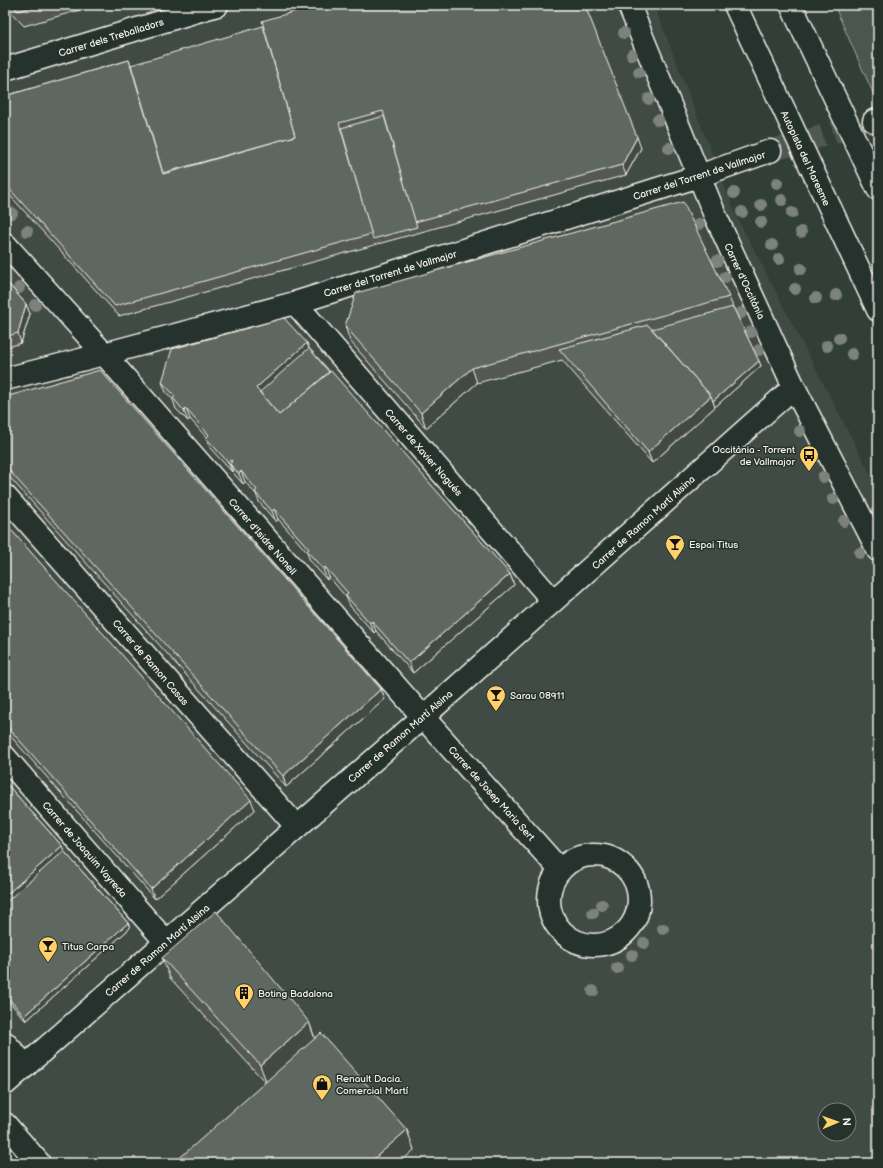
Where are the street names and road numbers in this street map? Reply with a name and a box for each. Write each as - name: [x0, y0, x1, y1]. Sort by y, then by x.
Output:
- street label: Carrer dels Treballadors: [57, 16, 165, 60]
- street label: Autopista del Maresme: [778, 109, 832, 208]
- street label: Carrer del Torrent de Vallmajor: [632, 149, 767, 203]
- street label: Carrer d'Occitània: [721, 241, 767, 322]
- street label: Carrer del Torrent de Vallmajor: [322, 248, 459, 300]
- street label: Carrer de Xavier Nogués: [382, 406, 465, 499]
- street label: Carrer de Ramon Martí Alsina: [590, 473, 698, 572]
- street label: Carrer d'Isidre Nonell: [226, 496, 299, 577]
- street label: Carrer de Ramon Casas: [110, 617, 191, 708]
- street label: Carrer de Ramon Martí Alsina: [346, 688, 456, 785]
- street label: Carrer de Josep Maria Sert: [446, 744, 537, 843]
- street label: Carrer de Joaquim Vayreda: [39, 799, 129, 900]
- street label: Carrer de Ramon Martí Alsina: [103, 902, 213, 999]

